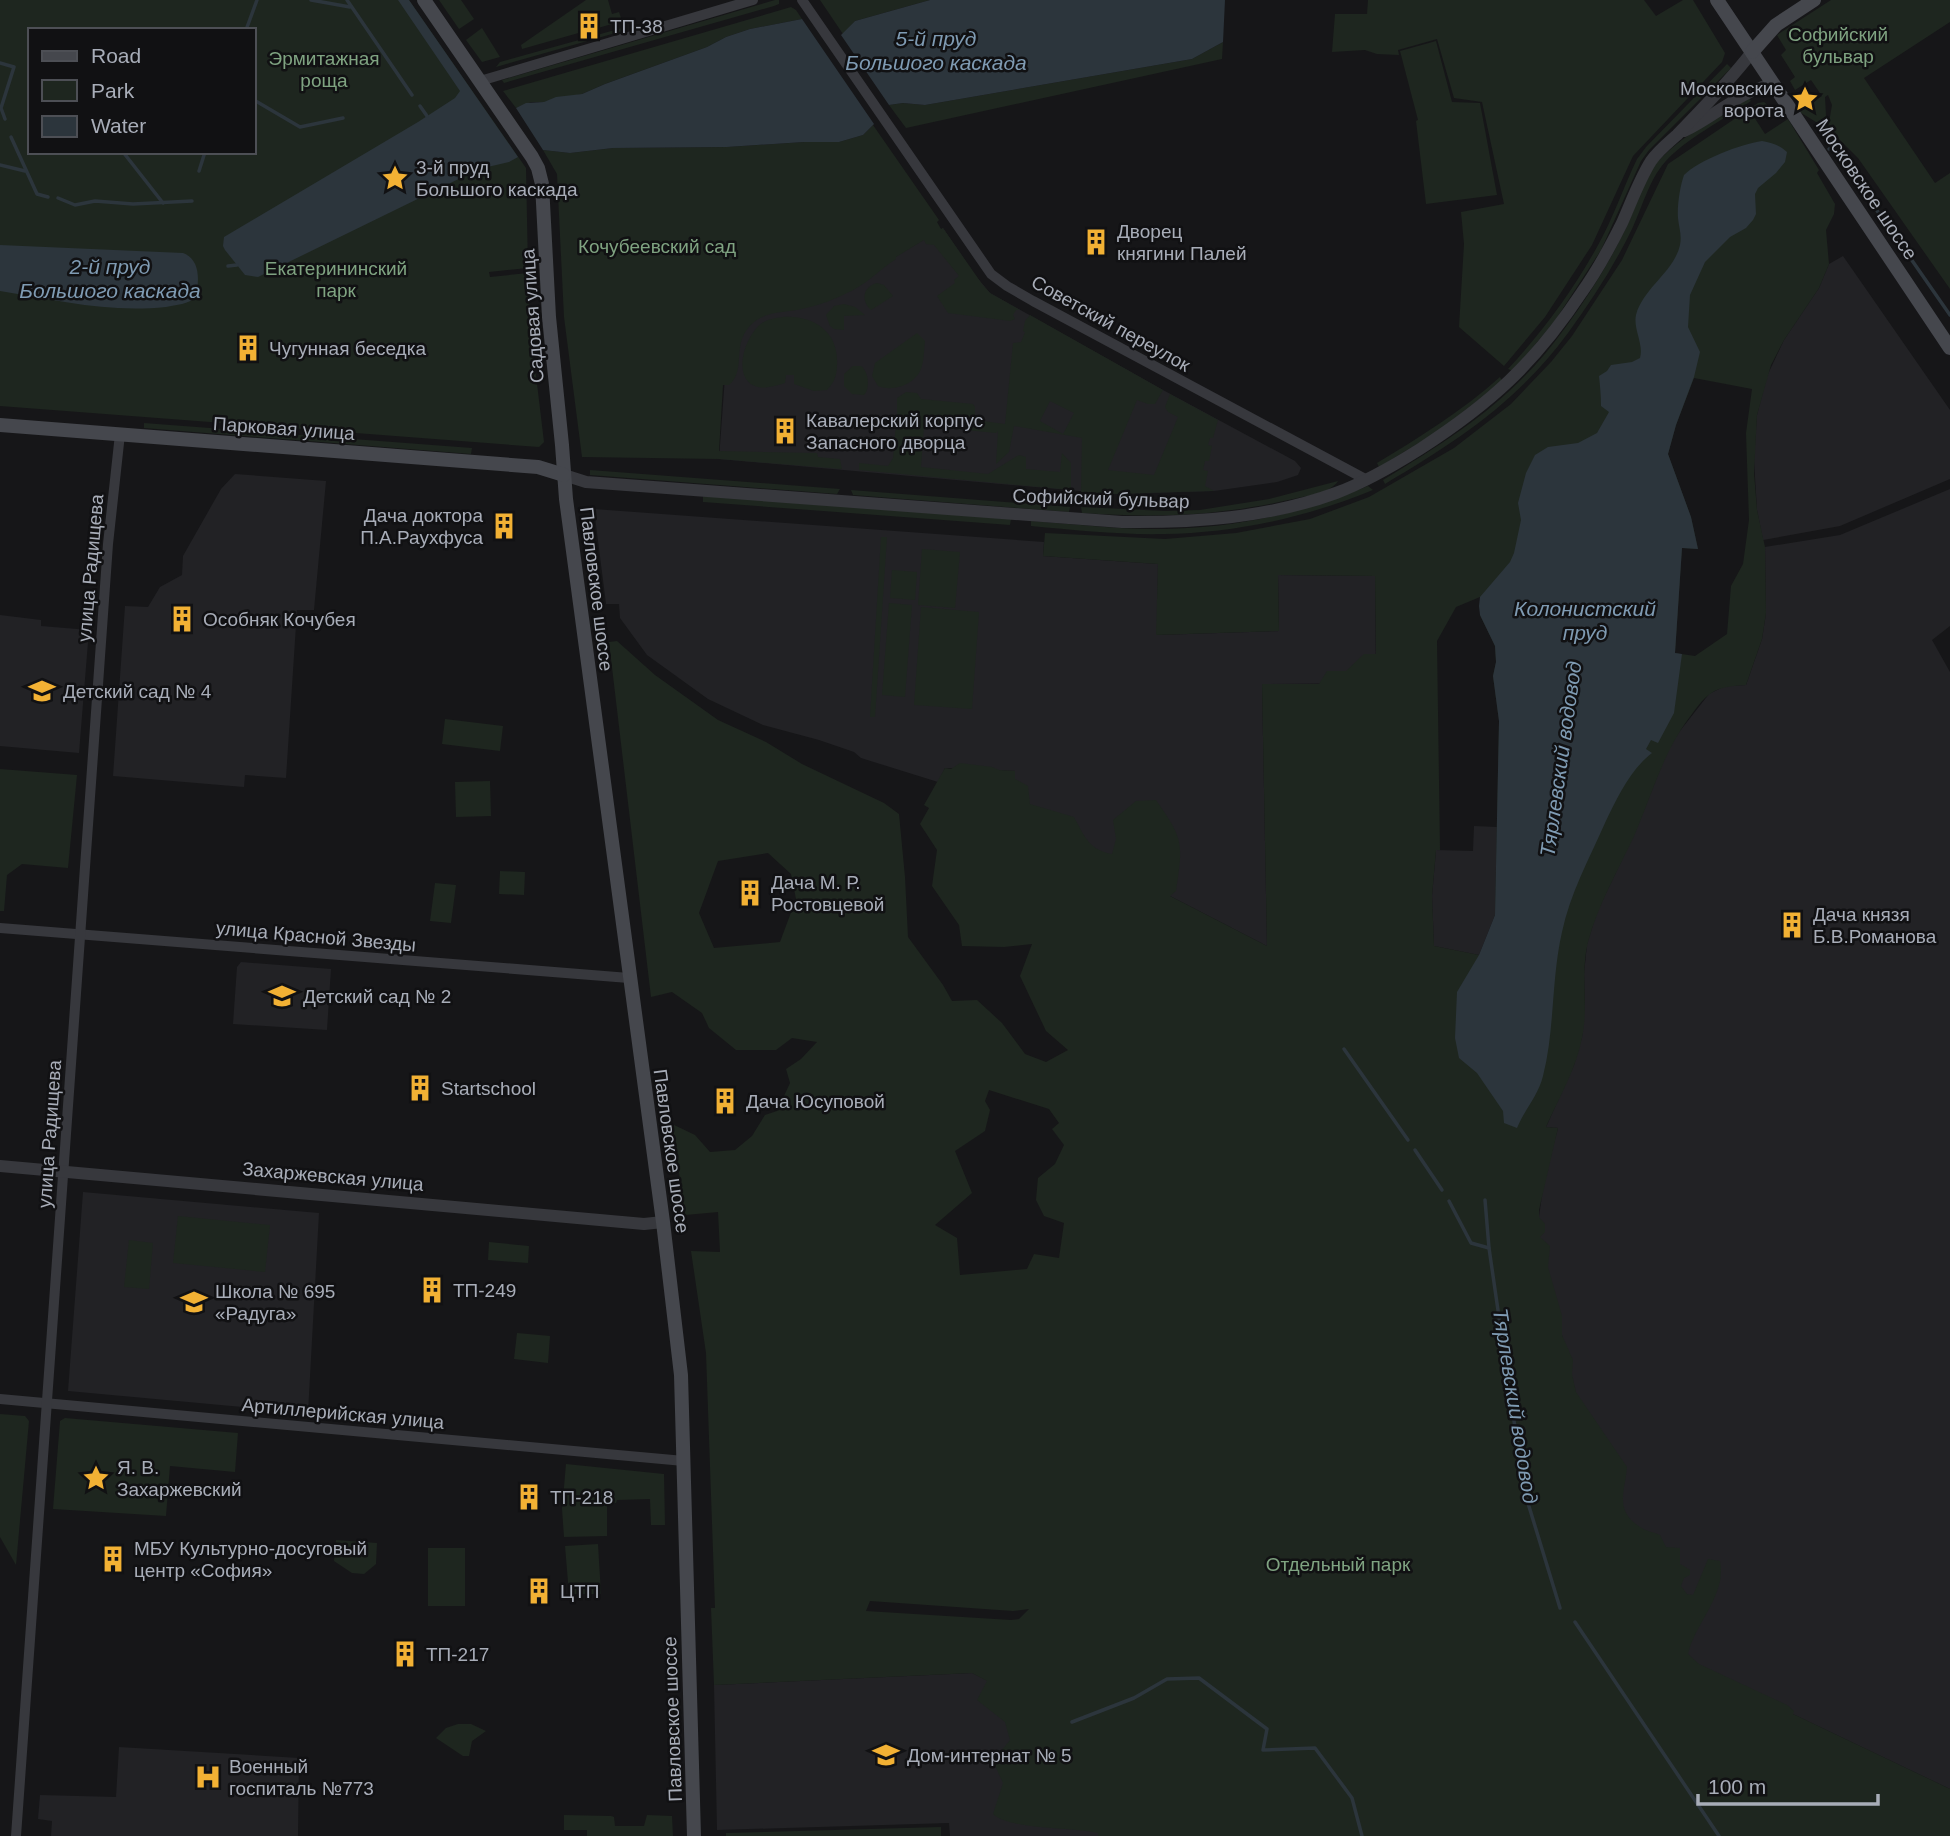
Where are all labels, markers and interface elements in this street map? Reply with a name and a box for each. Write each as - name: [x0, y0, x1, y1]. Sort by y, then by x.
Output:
- building icon: ТП-38: [574, 11, 604, 41]
- place label: ТП-38: [610, 16, 663, 37]
- park label: Софийский бульвар: [1788, 24, 1888, 67]
- water label: 5-й пруд Большого каскада: [845, 27, 1027, 74]
- legend: [28, 28, 256, 154]
- text: Road: [91, 44, 141, 67]
- park label: Эрмитажная роща: [268, 48, 380, 91]
- place label: Московские ворота: [1680, 78, 1784, 121]
- text: Park: [91, 79, 135, 102]
- place icon: Московские ворота: [1790, 84, 1820, 114]
- text: Water: [91, 114, 146, 137]
- street label: Московское шоссе: [1812, 115, 1921, 264]
- place label: 3-й пруд Большого каскада: [416, 157, 578, 200]
- place icon: 3-й пруд Большого каскада: [380, 163, 410, 193]
- place label: Дворец княгини Палей: [1117, 221, 1247, 264]
- building icon: Дворец княгини Палей: [1081, 227, 1111, 257]
- park label: Кочубеевский сад: [578, 236, 736, 257]
- street label: Садовая улица: [517, 248, 548, 384]
- water label: 2-й пруд Большого каскада: [19, 255, 201, 302]
- park label: Екатерининский парк: [265, 258, 407, 301]
- street label: Советский переулок: [1028, 271, 1194, 376]
- building icon: Чугунная беседка: [233, 333, 263, 363]
- place label: Чугунная беседка: [269, 338, 426, 359]
- place label: Кавалерский корпус Запасного дворца: [806, 410, 983, 453]
- street label: Парковая улица: [212, 413, 356, 444]
- building icon: Кавалерский корпус Запасного дворца: [770, 416, 800, 446]
- street label: Софийский бульвар: [1012, 485, 1190, 512]
- street label: улица Радищева: [74, 493, 107, 643]
- place label: Дача доктора П.А.Раухфуса: [360, 505, 483, 548]
- street label: Павловское шоссе: [576, 506, 617, 672]
- building icon: Дача доктора П.А.Раухфуса: [489, 511, 519, 541]
- water label: Колонистский пруд: [1514, 597, 1656, 644]
- building icon: Особняк Кочубея: [167, 604, 197, 634]
- place label: Особняк Кочубея: [203, 609, 356, 630]
- water label: Тярлевский водовод: [1535, 660, 1586, 858]
- school or university icon: Детский сад № 4: [27, 676, 57, 706]
- place label: Детский сад № 4: [63, 681, 212, 702]
- place label: Дача М. Р. Ростовцевой: [771, 872, 884, 915]
- building icon: Дача М. Р. Ростовцевой: [735, 878, 765, 908]
- place label: Дача князя Б.В.Романова: [1813, 904, 1937, 947]
- building icon: Дача князя Б.В.Романова: [1777, 910, 1807, 940]
- street label: улица Красной Звезды: [215, 917, 417, 956]
- school or university icon: Детский сад № 2: [267, 981, 297, 1011]
- place label: Детский сад № 2: [303, 986, 451, 1007]
- street label: улица Радищева: [34, 1059, 65, 1209]
- street label: Павловское шоссе: [650, 1068, 693, 1234]
- building icon: Startschool: [405, 1073, 435, 1103]
- place label: Startschool: [441, 1078, 536, 1099]
- building icon: Дача Юсуповой: [710, 1086, 740, 1116]
- place label: Дача Юсуповой: [746, 1091, 885, 1112]
- street label: Захаржевская улица: [241, 1158, 425, 1195]
- building icon: ТП-249: [417, 1275, 447, 1305]
- place label: ТП-249: [453, 1280, 516, 1301]
- place label: Школа № 695 «Радуга»: [215, 1281, 335, 1324]
- school or university icon: Школа № 695 «Радуга»: [179, 1287, 209, 1317]
- water label: Тярлевский водовод: [1489, 1307, 1542, 1505]
- street label: Артиллерийская улица: [241, 1394, 446, 1433]
- place label: Я. В. Захаржевский: [117, 1457, 242, 1500]
- place icon: Я. В. Захаржевский: [81, 1463, 111, 1493]
- building icon: ТП-218: [514, 1482, 544, 1512]
- place label: ТП-218: [550, 1487, 613, 1508]
- place label: МБУ Культурно-досуговый центр «София»: [134, 1538, 367, 1581]
- building icon: МБУ Культурно-досуговый центр «София»: [98, 1544, 128, 1574]
- park label: Отдельный парк: [1266, 1554, 1411, 1575]
- building icon: ЦТП: [524, 1576, 554, 1606]
- place label: ЦТП: [560, 1581, 599, 1602]
- street label: Павловское шоссе: [659, 1636, 686, 1802]
- building icon: ТП-217: [390, 1639, 420, 1669]
- place label: ТП-217: [426, 1644, 489, 1665]
- school or university icon: Дом-интернат № 5: [871, 1740, 901, 1770]
- place label: Дом-интернат № 5: [907, 1745, 1072, 1766]
- place label: Военный госпиталь №773: [229, 1756, 374, 1799]
- hospital icon: Военный госпиталь №773: [193, 1762, 223, 1792]
- scale bar: [1698, 1762, 1878, 1806]
- text: 100 m: [1708, 1775, 1766, 1798]

